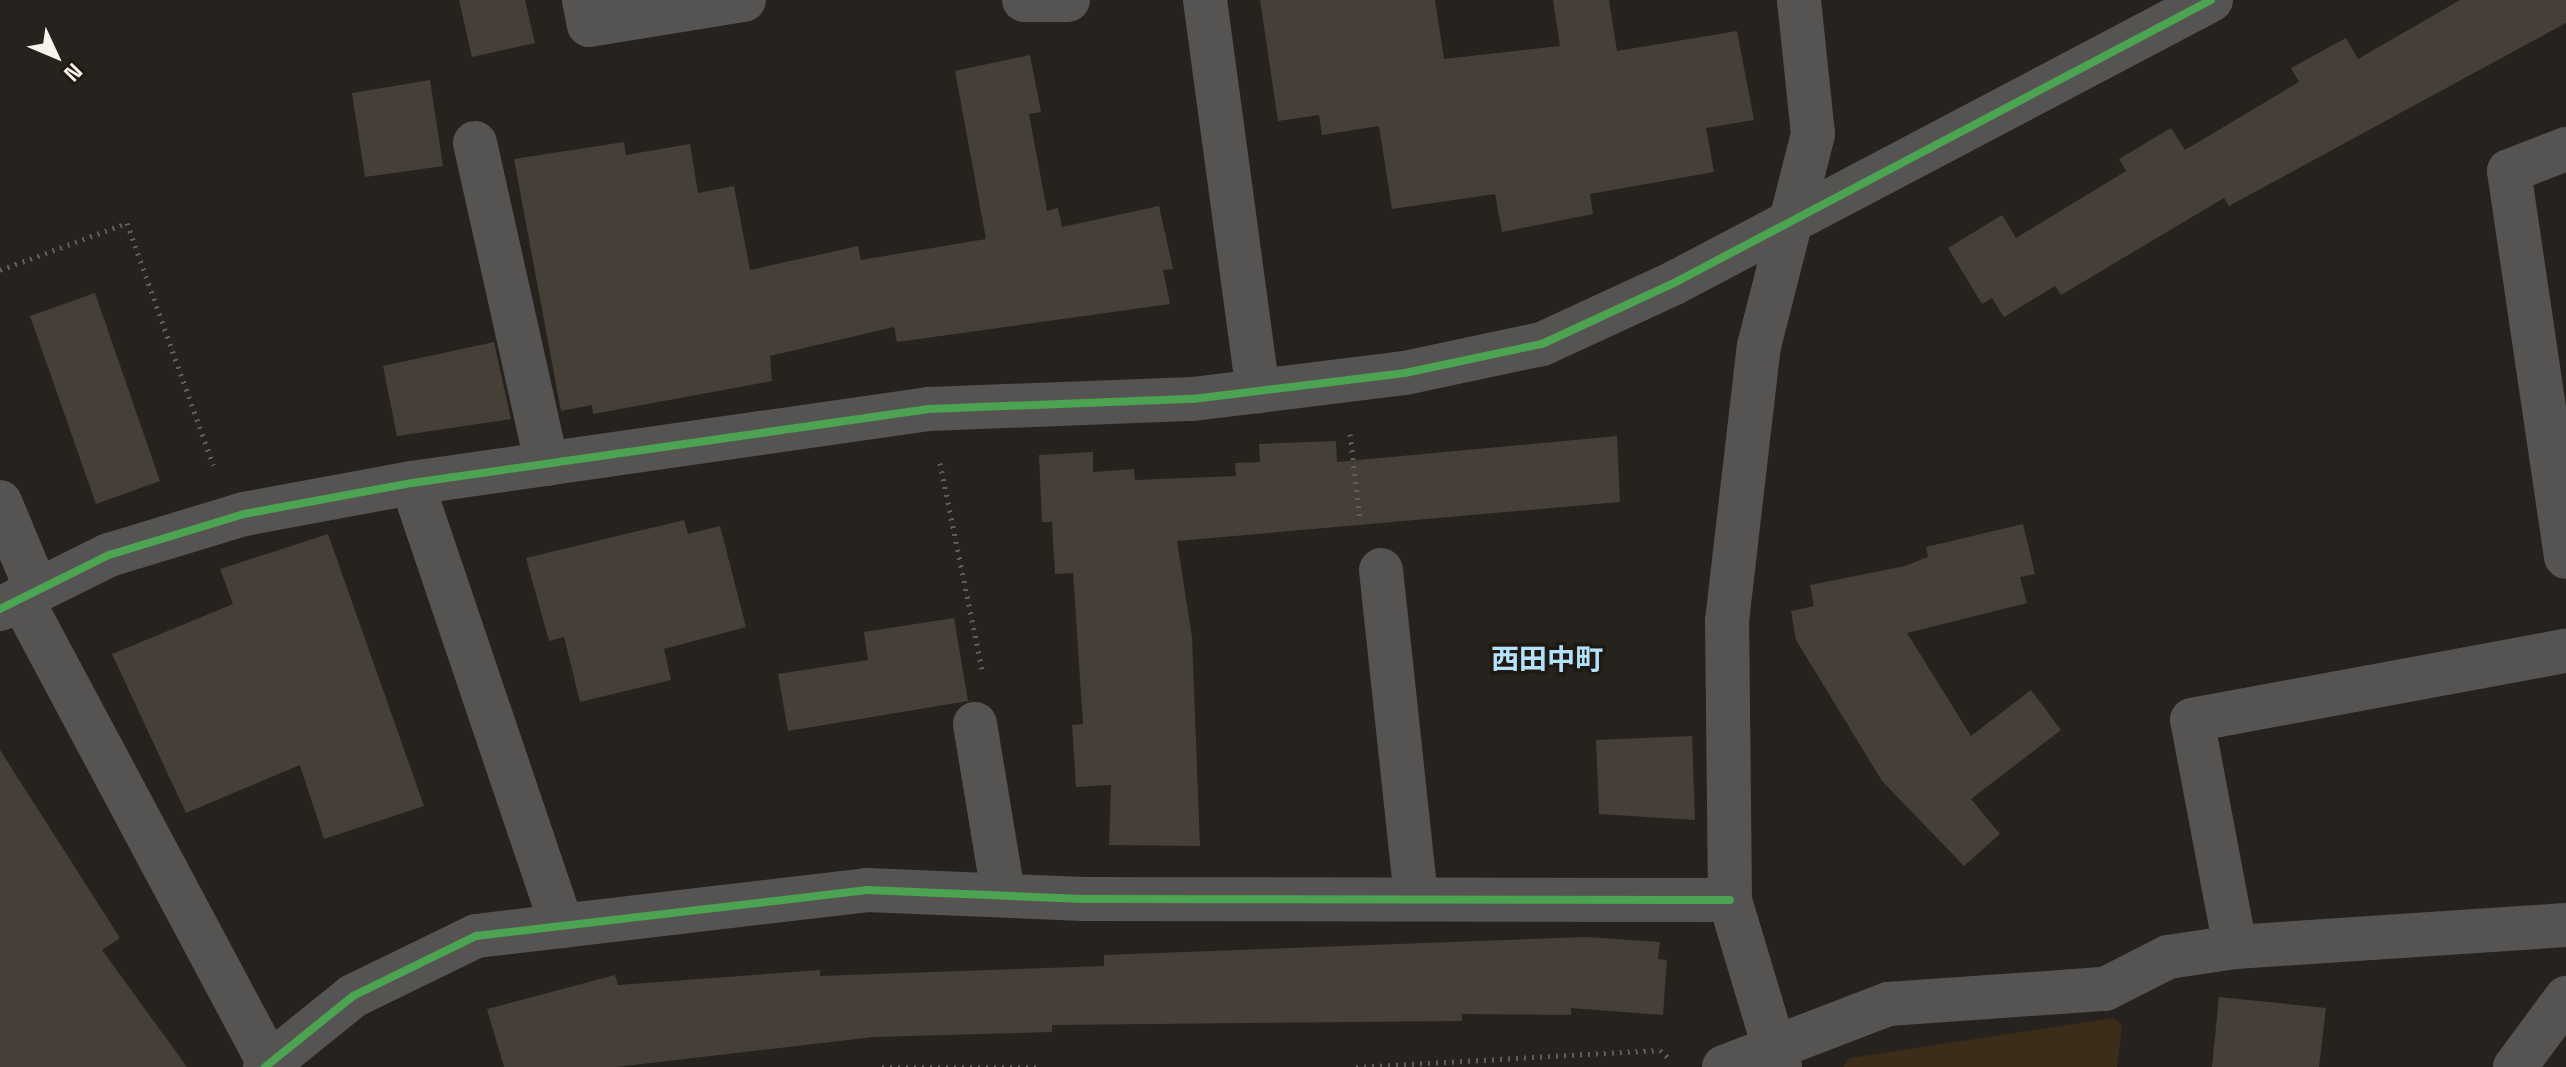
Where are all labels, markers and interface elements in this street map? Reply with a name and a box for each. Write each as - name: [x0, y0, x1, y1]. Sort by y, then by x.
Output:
- north arrow: [16, 16, 96, 96]
- text: N: [58, 58, 88, 88]
- district label: 西田中町: [1491, 642, 1603, 676]

